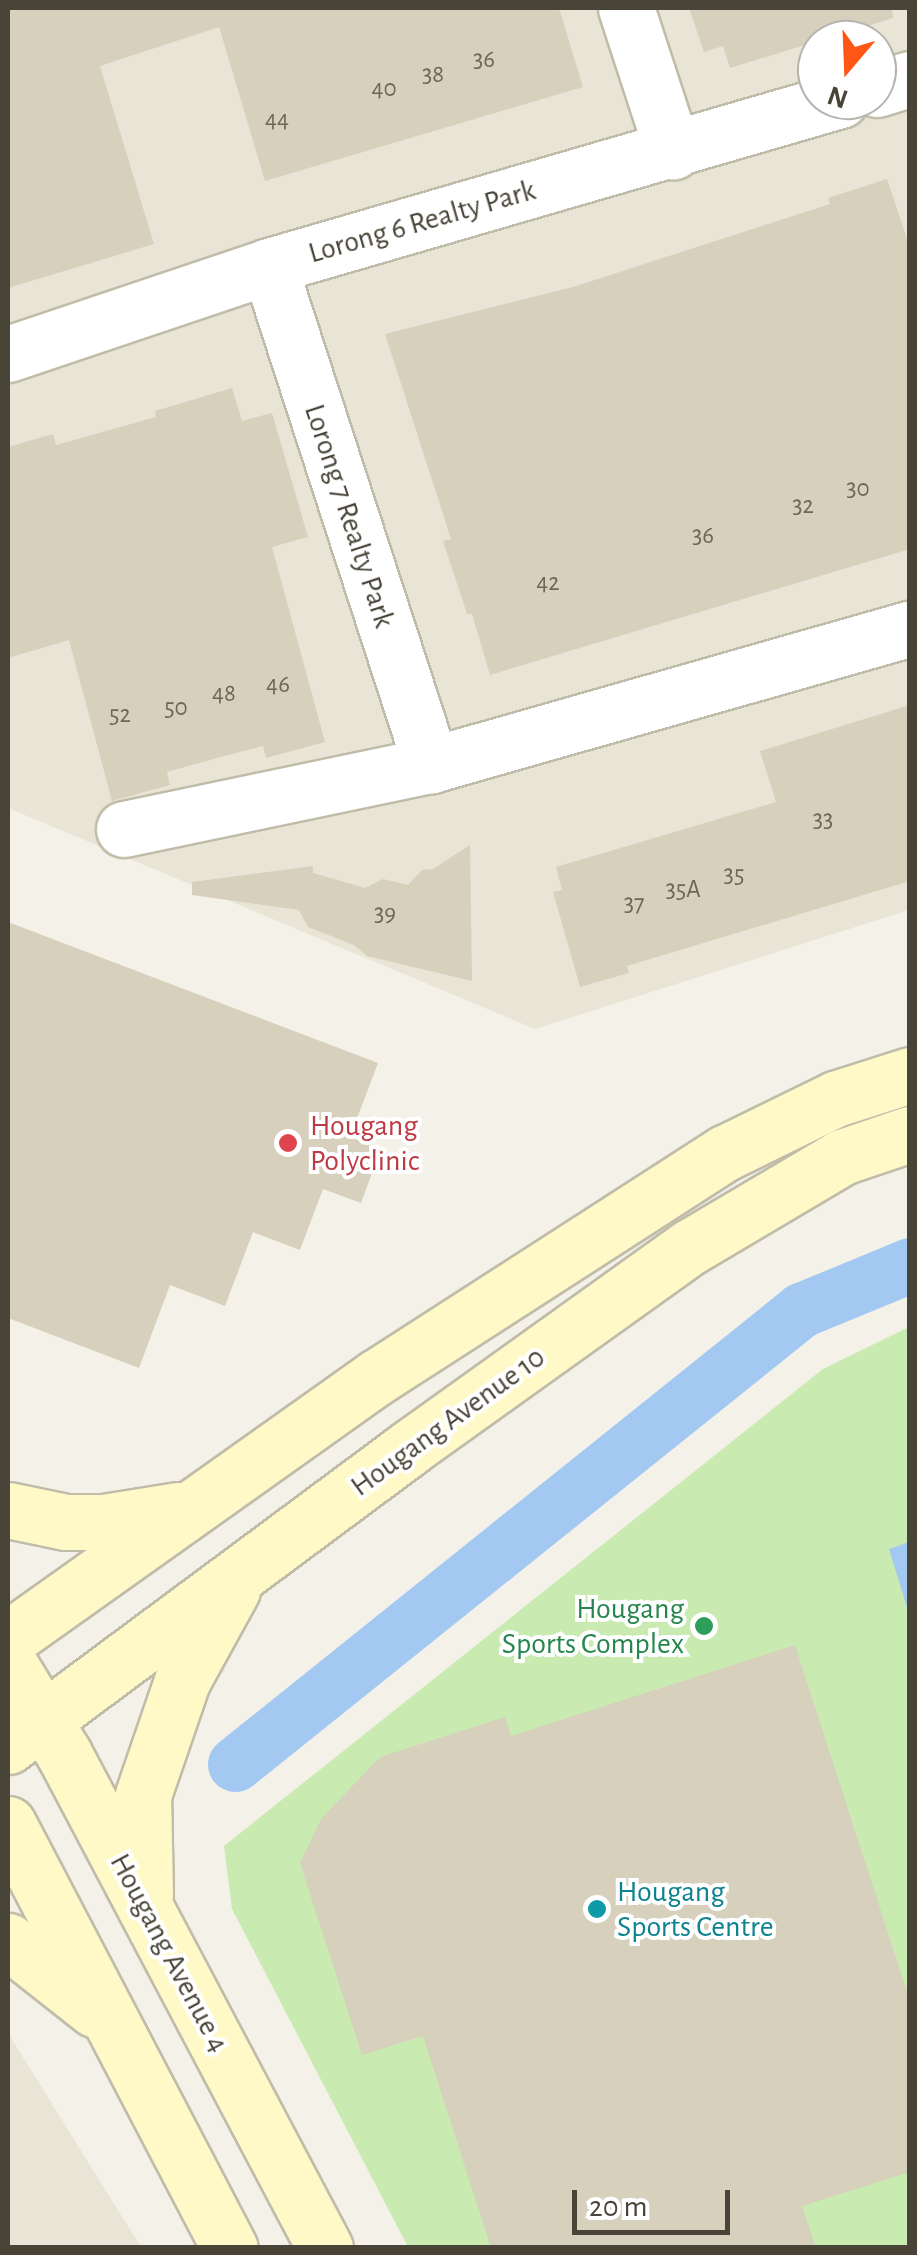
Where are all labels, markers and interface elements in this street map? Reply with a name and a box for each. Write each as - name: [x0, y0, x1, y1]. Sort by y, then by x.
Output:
- north arrow: [797, 20, 897, 120]
- house number: 36: [473, 45, 495, 75]
- house number: 38: [422, 60, 444, 90]
- house number: 40: [371, 74, 397, 104]
- text: N: [824, 80, 852, 113]
- house number: 44: [265, 105, 289, 135]
- street label: Lorong 6 Realty Park: [304, 172, 540, 272]
- street label: Lorong 7 Realty Park: [296, 400, 402, 632]
- house number: 30: [846, 474, 870, 504]
- house number: 32: [792, 491, 814, 521]
- house number: 36: [692, 521, 714, 551]
- house number: 42: [536, 568, 560, 598]
- house number: 46: [266, 670, 290, 700]
- house number: 48: [212, 679, 236, 709]
- house number: 50: [164, 693, 188, 723]
- house number: 52: [109, 700, 131, 730]
- house number: 33: [813, 805, 833, 835]
- house number: 35: [724, 860, 744, 890]
- house number: 35A: [665, 875, 701, 905]
- house number: 37: [624, 889, 644, 919]
- house number: 39: [374, 899, 396, 929]
- place label: Hougang Polyclinic: [310, 1108, 419, 1178]
- marker: Hougang Polyclinic: [275, 1130, 301, 1156]
- street label: Hougang Avenue 10: [344, 1339, 552, 1505]
- place label: Hougang Sports Complex: [502, 1591, 684, 1662]
- marker: Hougang Sports Complex: [693, 1615, 715, 1637]
- street label: Hougang Avenue 4: [102, 1848, 236, 2058]
- place label: Hougang Sports Centre: [617, 1874, 774, 1944]
- marker: Hougang Sports Centre: [586, 1898, 608, 1920]
- scale bar: [577, 2170, 734, 2232]
- text: 20 m: [589, 2192, 647, 2222]

